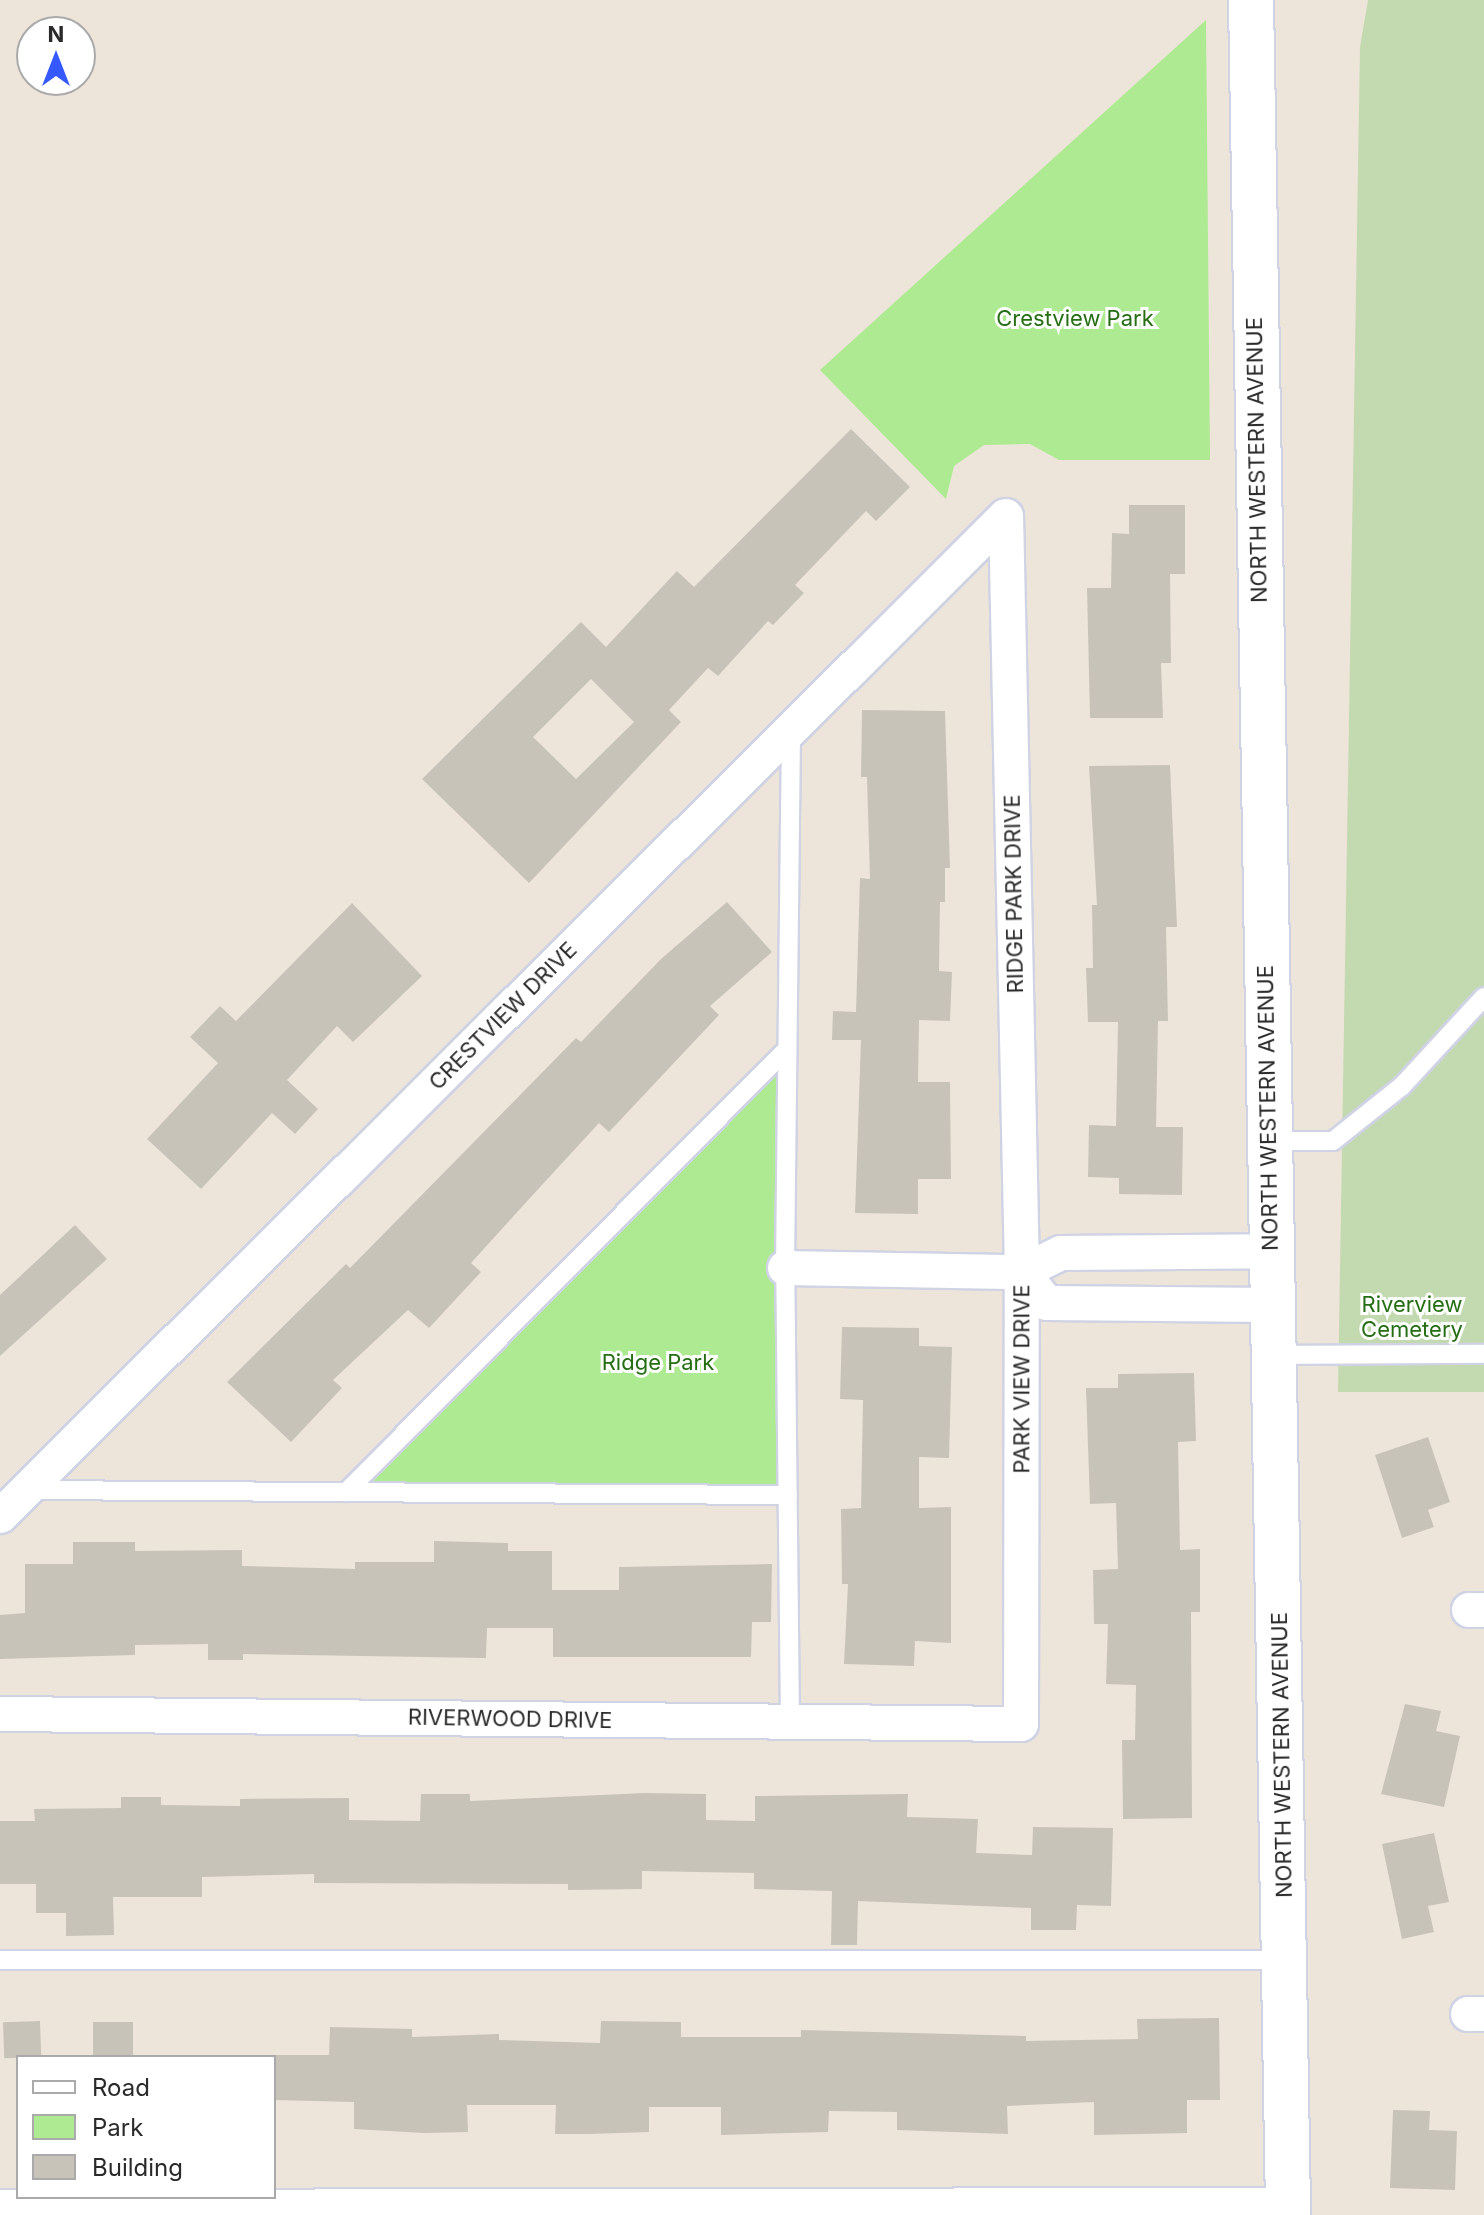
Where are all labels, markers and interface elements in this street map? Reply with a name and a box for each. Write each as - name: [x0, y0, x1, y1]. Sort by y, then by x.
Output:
- north arrow: [16, 16, 96, 96]
- text: N: [48, 21, 64, 47]
- park label: Crestview Park: [996, 306, 1154, 332]
- street label: NORTH WESTERN AVENUE: [1241, 317, 1273, 603]
- street label: RIDGE PARK DRIVE: [999, 794, 1029, 994]
- street label: CRESTVIEW DRIVE: [424, 937, 582, 1095]
- street label: NORTH WESTERN AVENUE: [1252, 965, 1284, 1251]
- street label: PARK VIEW DRIVE: [1009, 1284, 1035, 1474]
- park label: Riverview Cemetery: [1361, 1291, 1463, 1342]
- park label: Ridge Park: [602, 1350, 714, 1376]
- street label: NORTH WESTERN AVENUE: [1266, 1612, 1298, 1898]
- street label: RIVERWOOD DRIVE: [408, 1704, 612, 1734]
- legend: [16, 2055, 276, 2199]
- text: Road: [92, 2073, 150, 2102]
- text: Park: [92, 2113, 143, 2142]
- text: Building: [92, 2153, 183, 2182]

